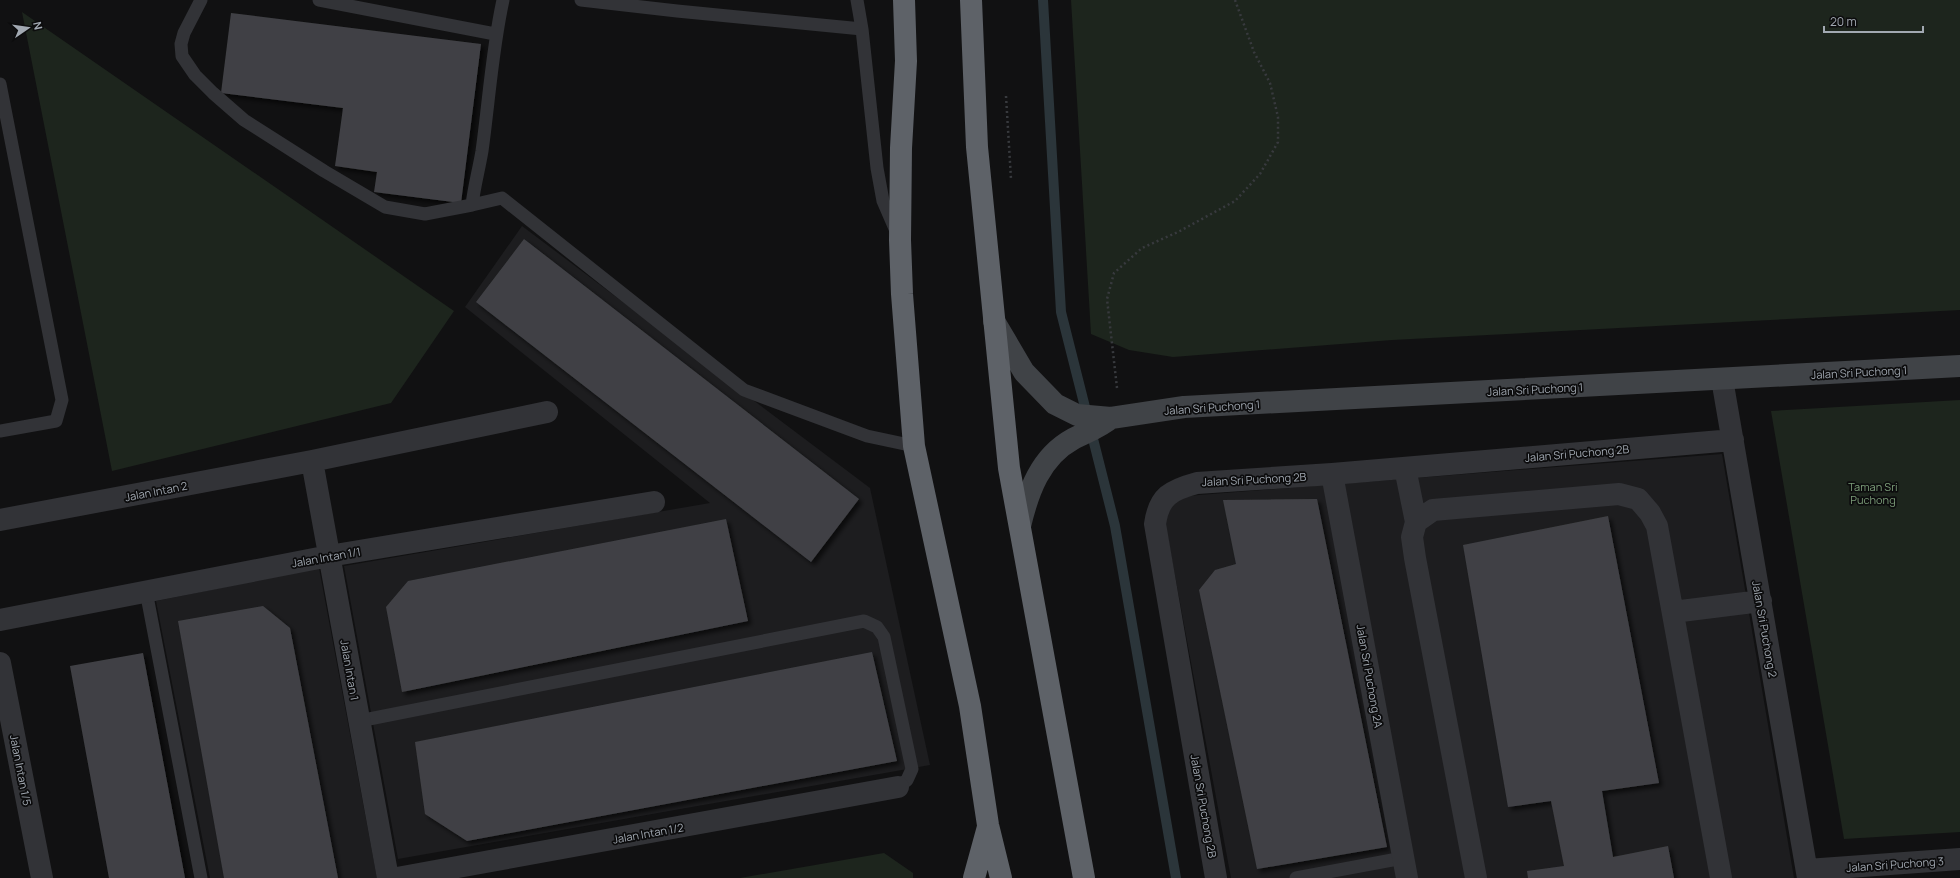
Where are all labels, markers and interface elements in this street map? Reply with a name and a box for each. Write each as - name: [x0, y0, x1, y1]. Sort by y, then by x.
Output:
- north arrow: [8, 8, 48, 48]
- scale bar: [1824, 8, 1923, 34]
- text: 20 m: [1830, 13, 1857, 30]
- text: N: [30, 20, 46, 31]
- street label: Jalan Sri Puchong 1: [1811, 362, 1907, 382]
- street label: Jalan Sri Puchong 1: [1487, 379, 1583, 399]
- street label: Jalan Sri Puchong 1: [1164, 396, 1260, 418]
- street label: Jalan Sri Puchong 2B: [1524, 441, 1630, 465]
- street label: Jalan Sri Puchong 2B: [1201, 469, 1307, 489]
- street label: Jalan Intan 2: [124, 478, 188, 504]
- park label: Taman Sri Puchong: [1848, 479, 1898, 507]
- street label: Jalan Intan 1/1: [290, 544, 362, 570]
- street label: Jalan Sri Puchong 2: [1749, 579, 1781, 679]
- street label: Jalan Sri Puchong 2A: [1354, 623, 1386, 729]
- street label: Jalan Intan 1: [337, 639, 363, 701]
- street label: Jalan Intan 1/5: [7, 733, 35, 807]
- street label: Jalan Sri Puchong 2B: [1188, 753, 1221, 859]
- street label: Jalan Intan 1/2: [611, 819, 685, 847]
- street label: Jalan Sri Puchong 3: [1846, 853, 1944, 875]

